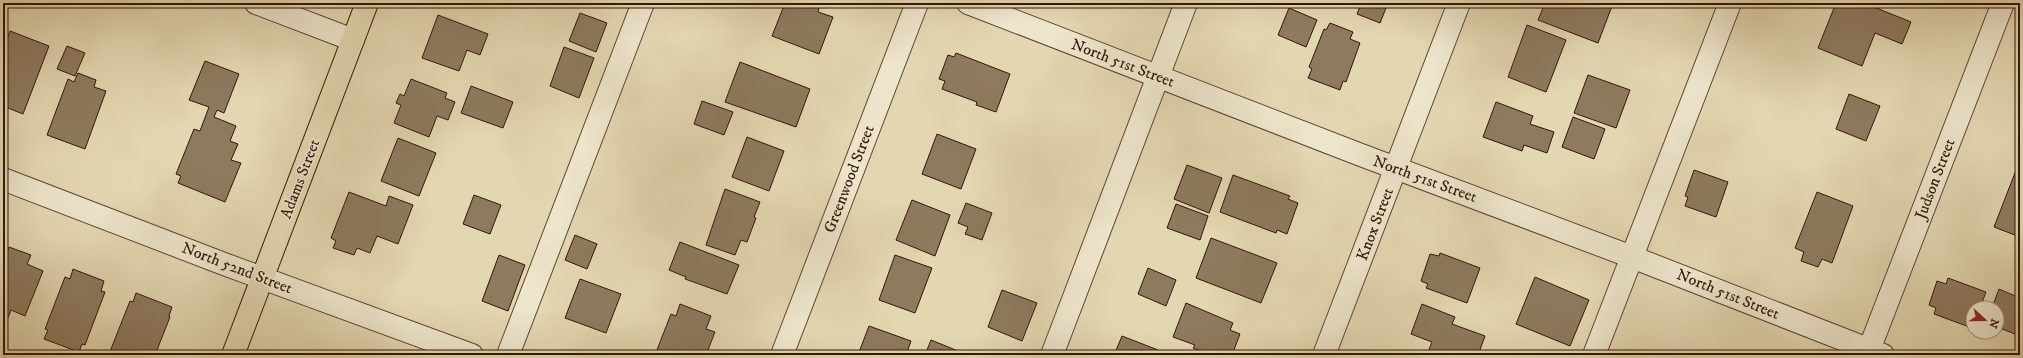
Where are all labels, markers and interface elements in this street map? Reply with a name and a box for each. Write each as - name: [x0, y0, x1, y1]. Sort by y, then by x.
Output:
- street label: North 51st Street: [1069, 34, 1177, 92]
- street label: Greenwood Street: [819, 122, 879, 236]
- street label: Adams Street: [276, 136, 324, 222]
- street label: Judson Street: [1910, 136, 1959, 224]
- street label: North 51st Street: [1370, 151, 1480, 207]
- street label: Knox Street: [1352, 185, 1398, 263]
- street label: North 52nd Street: [179, 238, 295, 298]
- street label: North 51st Street: [1674, 264, 1782, 324]
- north arrow: [1965, 300, 2005, 340]
- text: N: [1985, 317, 2002, 330]

